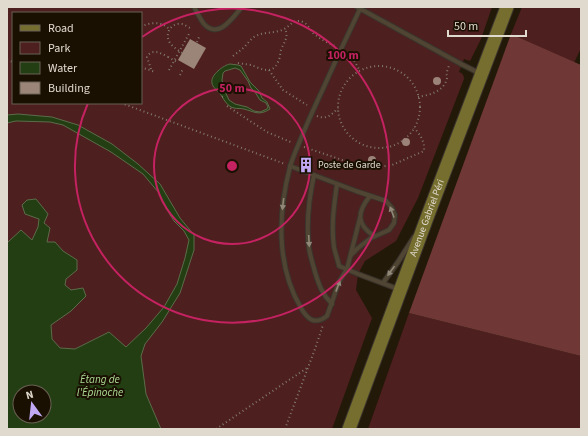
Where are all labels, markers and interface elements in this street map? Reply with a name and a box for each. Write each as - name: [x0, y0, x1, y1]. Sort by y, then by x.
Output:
- legend: [12, 12, 142, 104]
- scale bar: [448, 12, 526, 38]
- text: 50 m: [454, 18, 478, 35]
- text: Road: [48, 20, 74, 37]
- text: Park: [48, 40, 70, 57]
- text: 100 m: [327, 47, 359, 64]
- text: Water: [48, 60, 78, 77]
- text: Building: [48, 80, 90, 97]
- text: 50 m: [219, 80, 245, 97]
- building icon: Poste de Garde: [297, 156, 315, 174]
- place label: Poste de Garde: [318, 158, 381, 172]
- centre of rings: [225, 159, 239, 173]
- street label: Avenue Gabriel Péri: [406, 177, 448, 259]
- one-way arrow: [280, 198, 286, 210]
- one-way arrow: [389, 206, 395, 218]
- one-way arrow: [305, 235, 312, 247]
- one-way arrow: [388, 266, 396, 276]
- one-way arrow: [336, 279, 342, 291]
- water label: Étang de l'Épinoche: [77, 372, 123, 400]
- north arrow: [12, 384, 52, 424]
- text: N: [24, 387, 35, 403]

